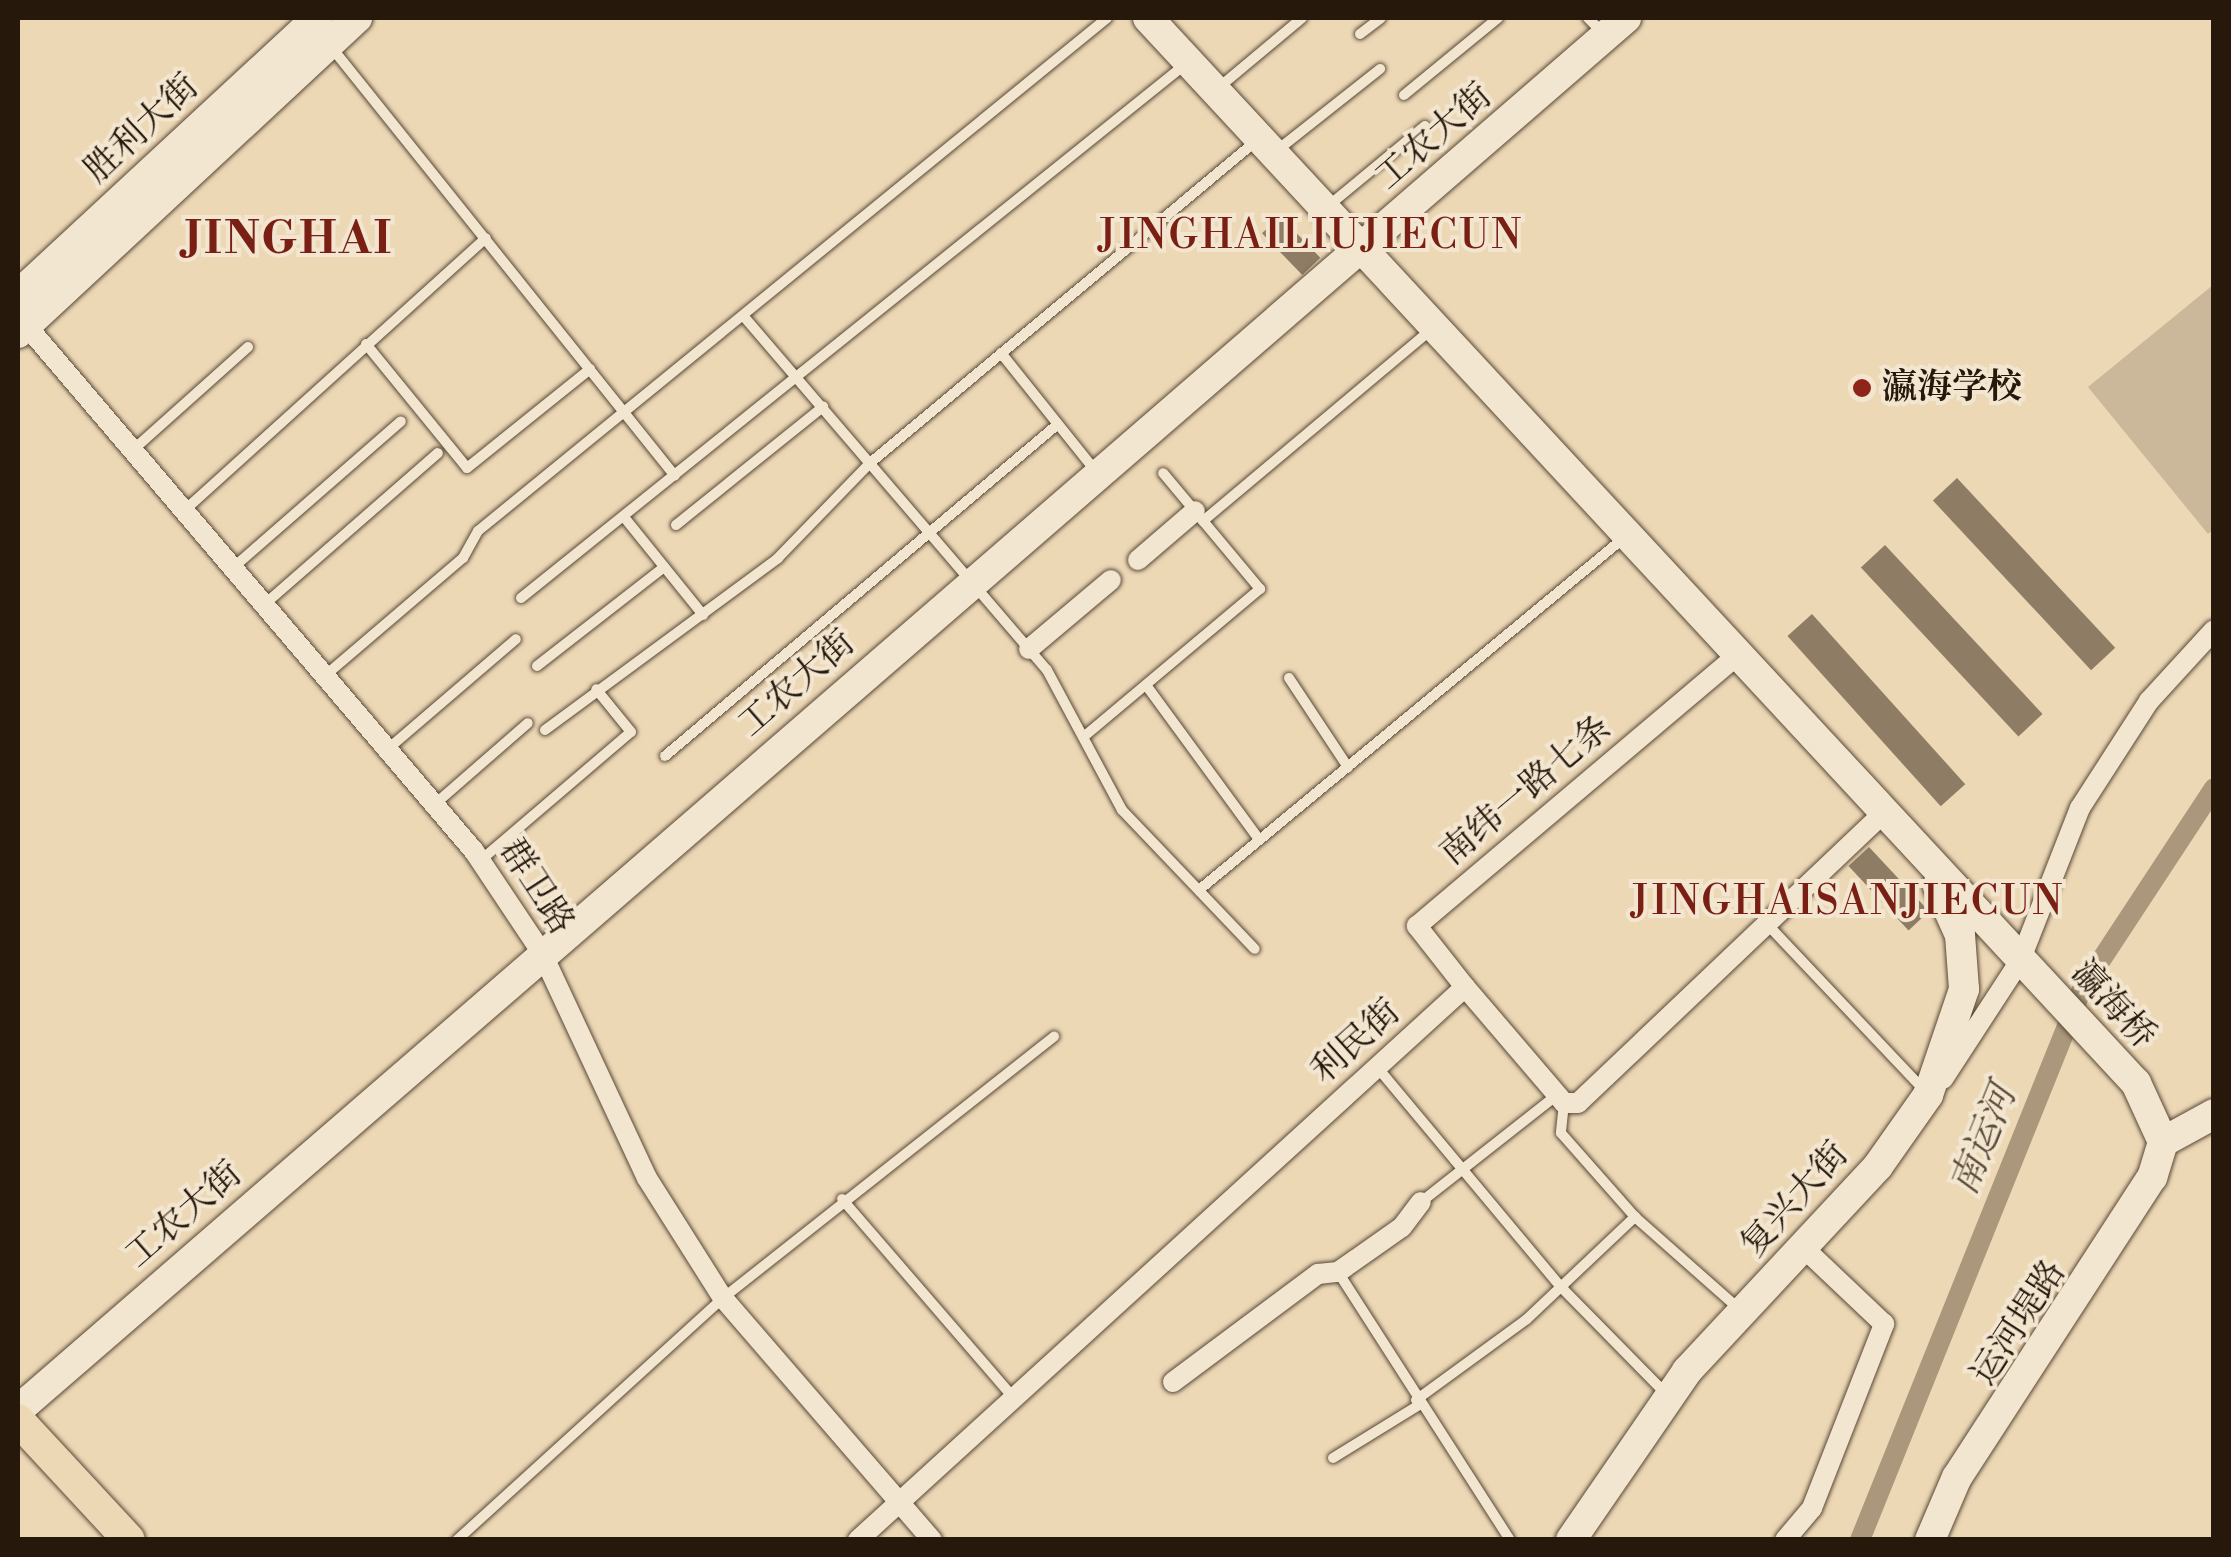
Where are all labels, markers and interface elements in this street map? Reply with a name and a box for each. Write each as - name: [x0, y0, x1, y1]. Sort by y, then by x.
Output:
- street label: 胜利大街: [76, 66, 208, 192]
- street label: 工农大街: [1367, 75, 1501, 199]
- district label: JINGHAILIUJIECUN: [1098, 212, 1524, 260]
- district label: JINGHAI: [184, 213, 394, 267]
- place label: 瀛海学校: [1882, 367, 2022, 409]
- marker: 瀛海学校: [1851, 377, 1873, 399]
- street label: 工农大街: [730, 622, 864, 746]
- street label: 南纬一路七条: [1432, 707, 1620, 875]
- street label: 群卫路: [490, 832, 582, 942]
- district label: JINGHAISANJIECUN: [1631, 878, 2065, 926]
- street label: 瀛海桥: [2062, 952, 2164, 1058]
- street label: 利民街: [1303, 991, 1409, 1093]
- water label: 南运河: [1942, 1079, 2026, 1201]
- street label: 复兴大街: [1733, 1134, 1857, 1266]
- street label: 工农大街: [117, 1153, 251, 1277]
- street label: 运河堤路: [1963, 1253, 2075, 1393]

